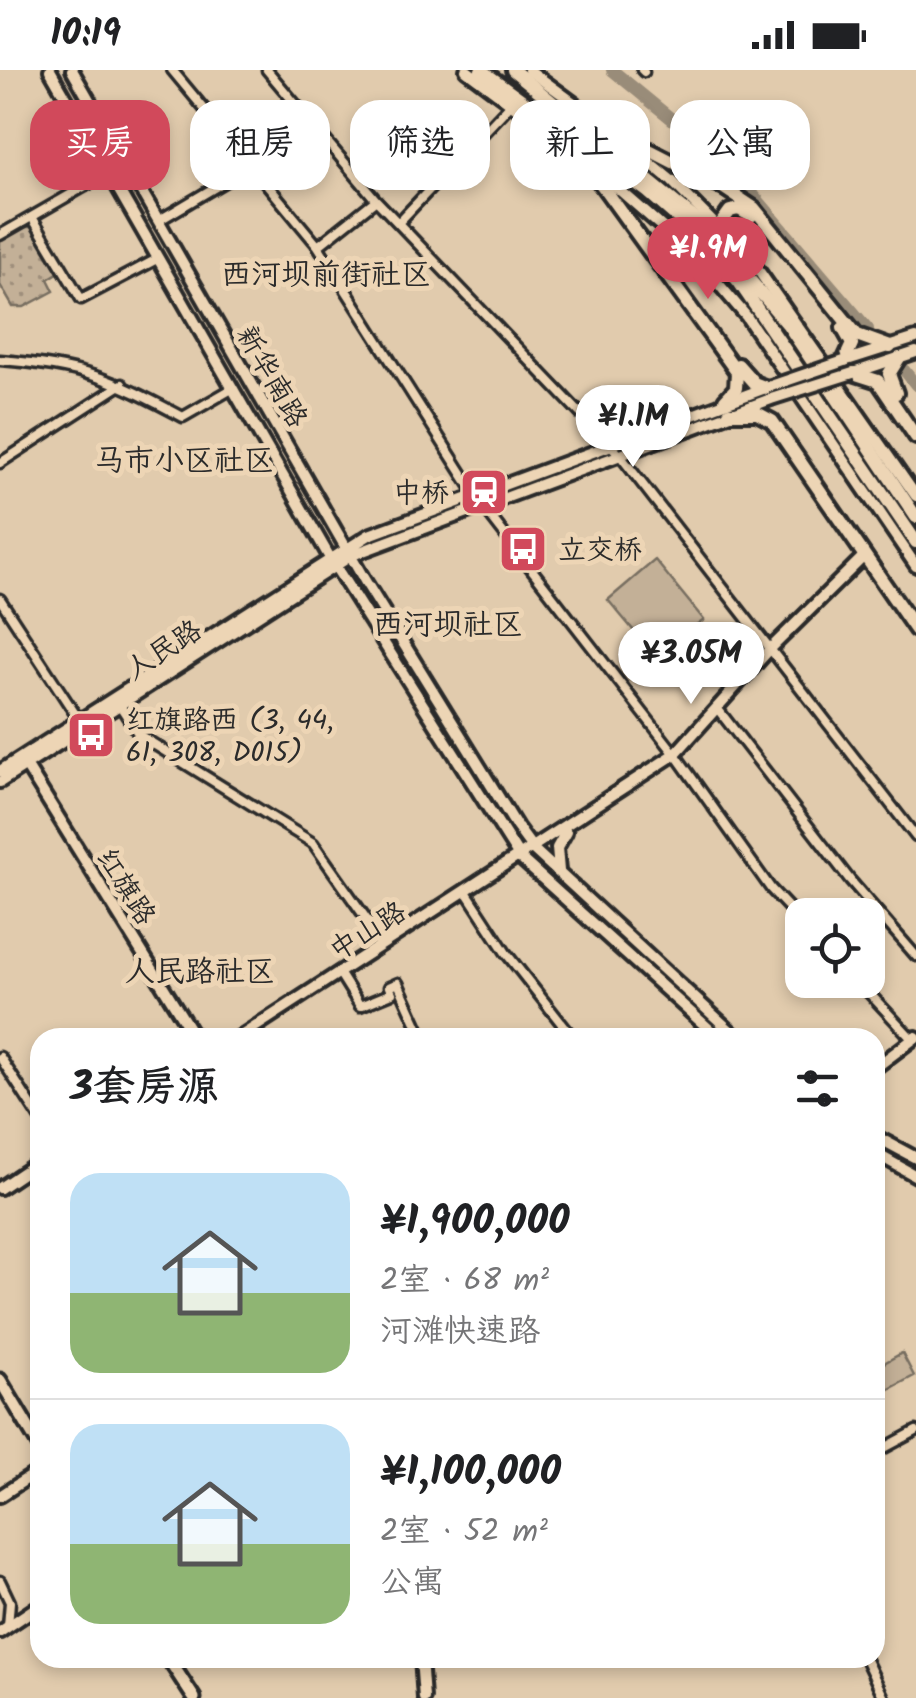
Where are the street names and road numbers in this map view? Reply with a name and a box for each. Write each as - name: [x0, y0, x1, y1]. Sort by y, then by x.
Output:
- street label: 新华南路: [223, 317, 318, 437]
- street label: 人民路: [117, 609, 212, 693]
- street label: 红旗路: [84, 840, 166, 935]
- street label: 中山路: [321, 891, 416, 973]

